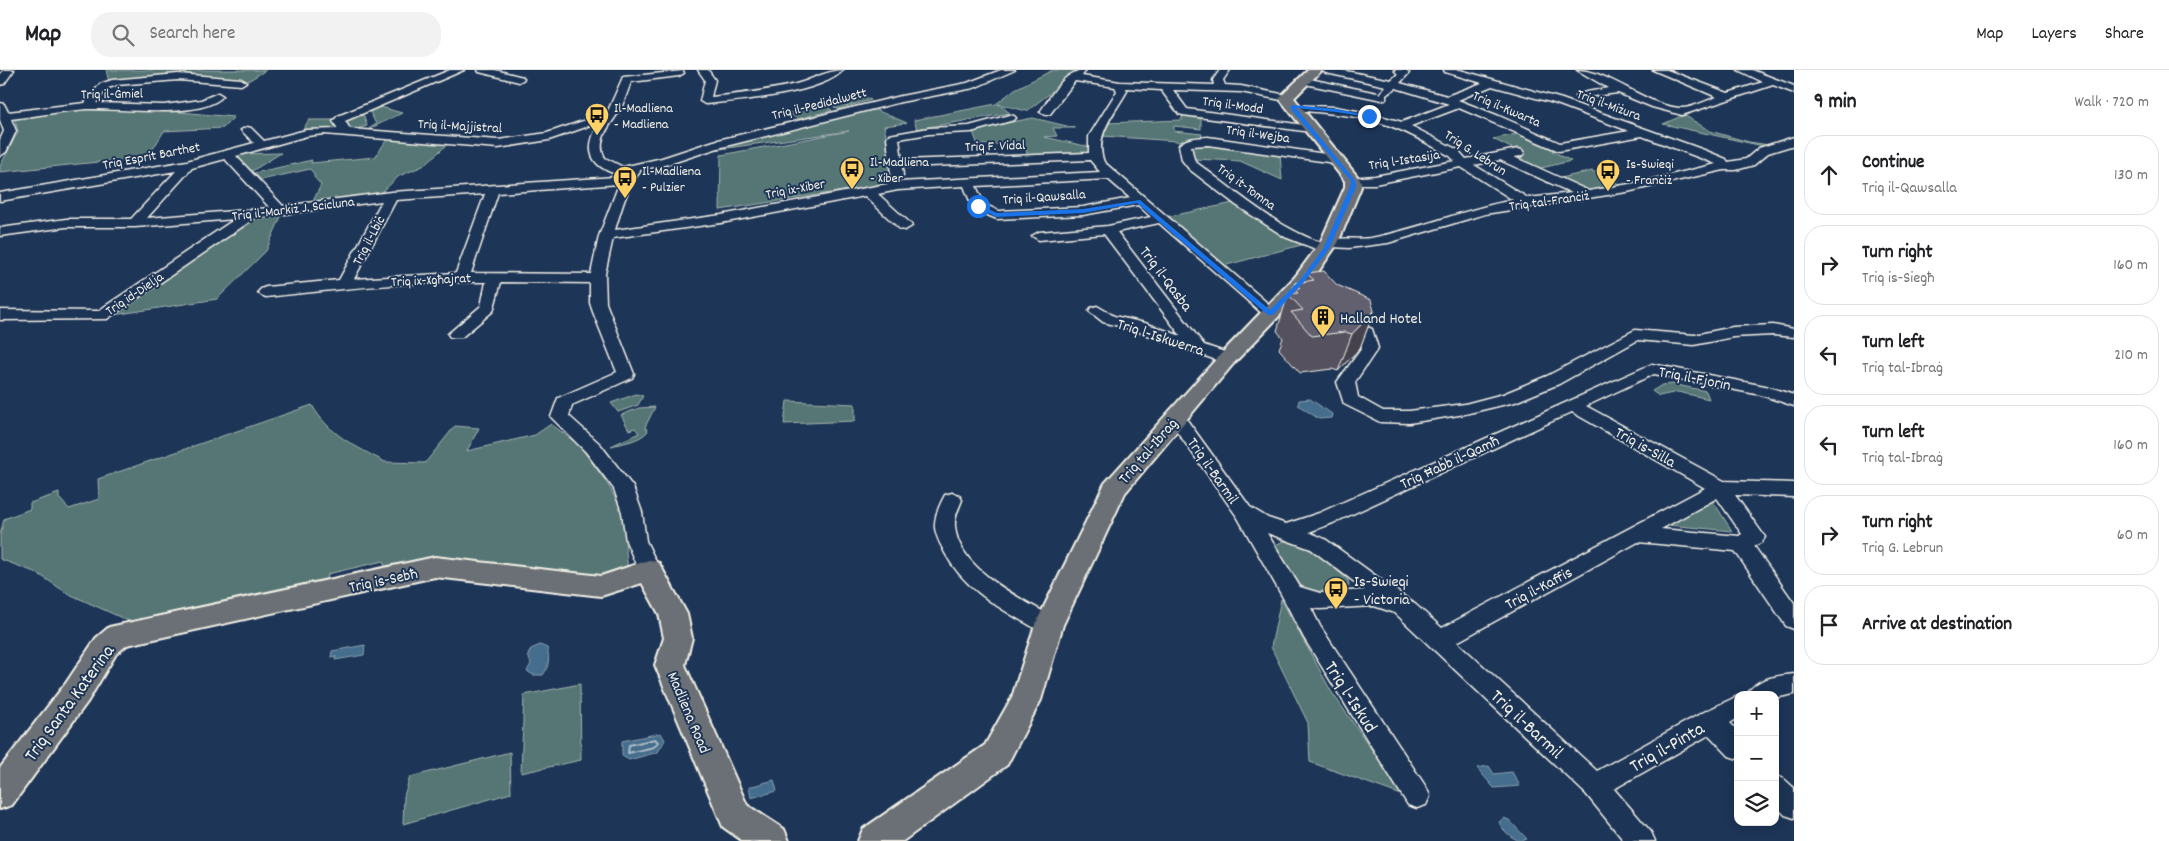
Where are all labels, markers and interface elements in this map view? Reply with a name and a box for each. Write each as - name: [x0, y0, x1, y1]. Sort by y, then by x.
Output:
- search box: [91, 12, 441, 57]
- text: Map: [25, 18, 61, 52]
- icon: search: [109, 21, 137, 49]
- text: Search here: [149, 21, 235, 48]
- text: Map: [1976, 22, 2003, 47]
- text: Layers: [2031, 22, 2077, 47]
- text: Share: [2105, 22, 2144, 47]
- street label: Triq il-Pedidalwett: [770, 83, 869, 126]
- street label: Triq il-Ġmiel: [81, 84, 144, 106]
- street label: Triq il-Miżura: [1573, 85, 1644, 127]
- street label: Triq il-Kwarta: [1469, 86, 1544, 133]
- text: 9 min: [1814, 88, 1856, 118]
- text: Walk · 720 m: [2074, 91, 2149, 114]
- street label: Triq il-Modd: [1201, 92, 1264, 120]
- place label: Il-Madliena - Madliena: [614, 99, 673, 135]
- bus stop icon: Il-Madliena - Madliena: [584, 102, 610, 136]
- route end: [1358, 105, 1381, 128]
- street label: Triq il-Majjistral: [417, 115, 503, 139]
- street label: Triq il-Wejba: [1225, 121, 1291, 149]
- street label: Triq G. Lebrun: [1440, 126, 1510, 181]
- street label: Triq F. Vidal: [965, 136, 1026, 158]
- street label: Triq Esprit Barthet: [101, 138, 202, 176]
- street label: Triq l-Istasija: [1367, 145, 1442, 176]
- text: Continue: [1862, 150, 1924, 177]
- place label: Il-Madliena - Xiber: [870, 153, 929, 189]
- place label: Is-Swieqi - Franċiż: [1626, 155, 1674, 191]
- bus stop icon: Il-Madliena - Xiber: [839, 156, 865, 190]
- bus stop icon: Is-Swieqi - Franċiż: [1595, 158, 1621, 192]
- street label: Triq it-Tomna: [1212, 159, 1280, 216]
- icon: ahead: [1815, 161, 1843, 189]
- place label: Il-Madliena - Pulzier: [642, 162, 701, 198]
- text: 130 m: [2114, 164, 2148, 187]
- bus stop icon: Il-Madliena - Pulzier: [612, 165, 638, 199]
- street label: Triq ix-Xiber: [764, 174, 828, 206]
- text: Triq il-Qawsalla: [1862, 177, 1957, 200]
- street label: Triq il-Qawsalla: [1002, 185, 1087, 211]
- street label: Triq tal-Franċiż: [1508, 186, 1591, 217]
- street label: Triq il-Markiż J. Scicluna: [231, 192, 356, 227]
- route start: [967, 195, 990, 218]
- street label: Triq il-Lbiċ: [348, 212, 391, 269]
- text: Turn right: [1862, 240, 1933, 267]
- street label: Triq il-Qasba: [1133, 242, 1197, 317]
- icon: right: [1815, 251, 1843, 279]
- text: 160 m: [2113, 254, 2148, 277]
- text: Triq is-Siegħ: [1862, 267, 1934, 290]
- street label: Triq id-Dielja: [102, 268, 169, 321]
- street label: Triq ix-Xgħajrat: [391, 269, 472, 293]
- building icon: Halland Hotel: [1310, 304, 1336, 338]
- place label: Halland Hotel: [1340, 308, 1422, 331]
- street label: Triq l-Iskwerra: [1114, 313, 1207, 363]
- text: Turn left: [1862, 330, 1925, 357]
- icon: left: [1815, 341, 1843, 369]
- text: 210 m: [2114, 344, 2148, 367]
- text: Triq tal-Ibraġ: [1862, 357, 1943, 380]
- street label: Triq il-Fjorin: [1657, 361, 1733, 398]
- street label: Triq tal-Ibraġ: [1114, 414, 1184, 490]
- text: Turn left: [1862, 420, 1925, 447]
- street label: Triq is-Silla: [1610, 422, 1680, 475]
- street label: Triq Ħabb il-Qamħ: [1397, 430, 1504, 496]
- icon: left: [1815, 431, 1843, 459]
- street label: Triq il-Barmil: [1180, 433, 1244, 510]
- text: 160 m: [2113, 434, 2148, 457]
- text: Triq tal-Ibraġ: [1862, 447, 1943, 470]
- text: Turn right: [1862, 510, 1933, 537]
- icon: right: [1815, 521, 1843, 549]
- text: 60 m: [2117, 524, 2148, 547]
- text: Triq G. Lebrun: [1862, 537, 1943, 560]
- street label: Triq il-Kaffis: [1501, 562, 1577, 617]
- street label: Triq is-Sebħ: [347, 563, 420, 600]
- place label: Is-Swieqi - Victoria: [1354, 571, 1410, 612]
- bus stop icon: Is-Swieqi - Victoria: [1323, 576, 1349, 610]
- icon: arrive: [1815, 611, 1843, 639]
- text: Arrive at destination: [1862, 612, 2012, 639]
- street label: Triq Santa Katerina: [19, 639, 123, 768]
- street label: Triq l-Iskud: [1316, 657, 1382, 739]
- street label: Madliena Road: [660, 669, 715, 757]
- street label: Triq il-Barmil: [1483, 685, 1569, 767]
- map controls: [1734, 691, 1779, 826]
- button: +: [1734, 691, 1779, 736]
- street label: Triq il-Pinta: [1625, 716, 1711, 781]
- button: −: [1734, 736, 1779, 781]
- button: layers: [1734, 781, 1779, 826]

